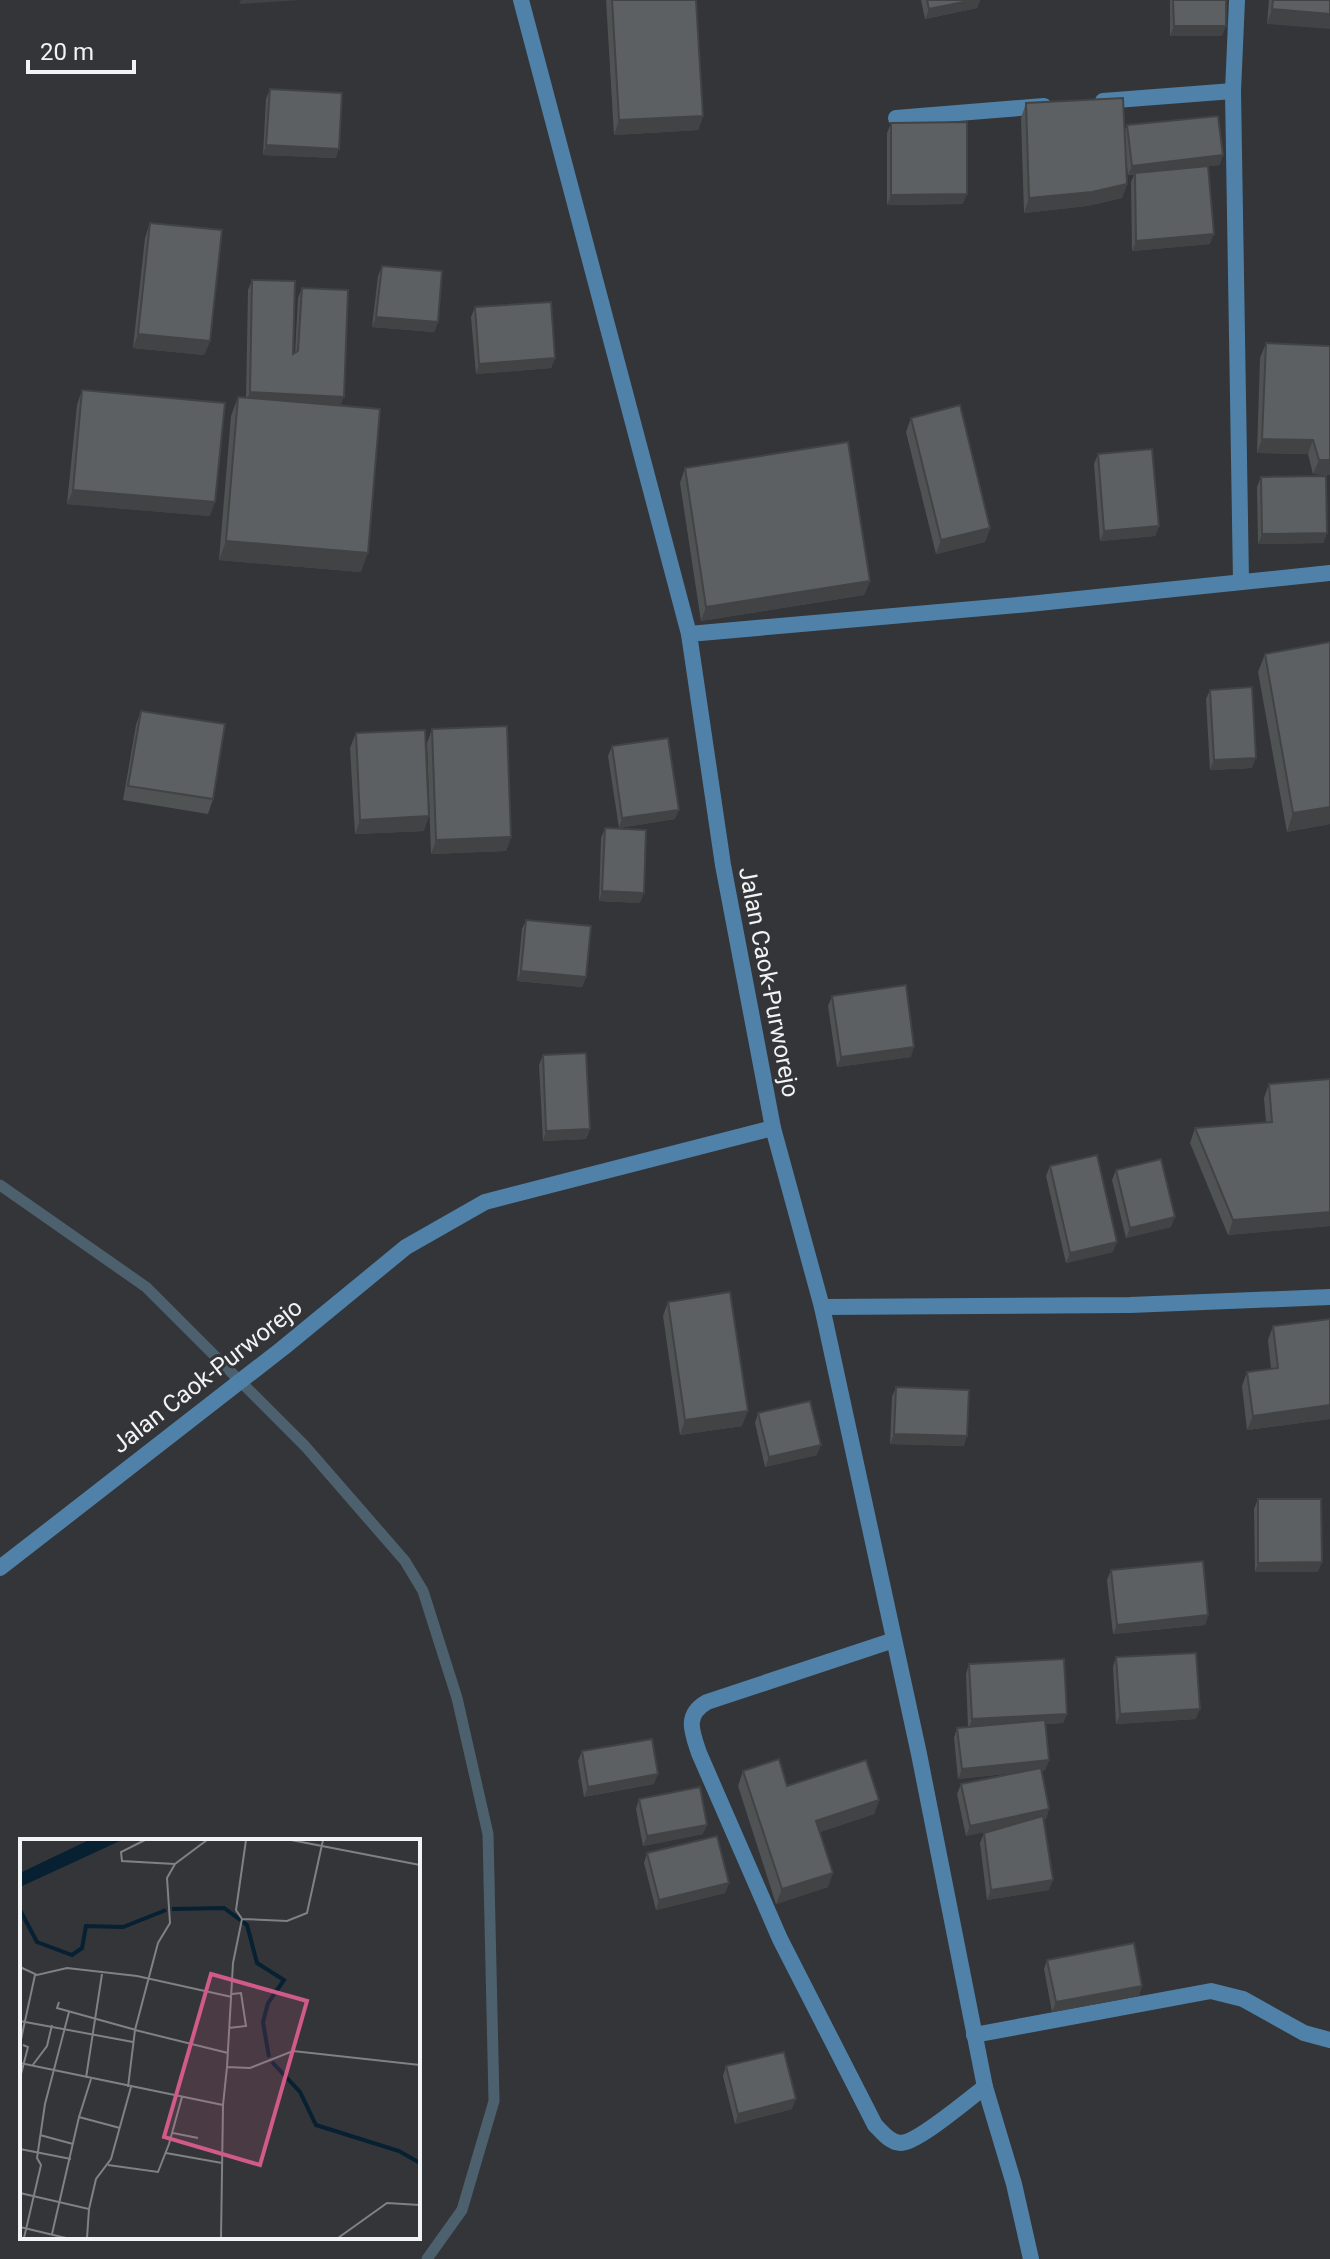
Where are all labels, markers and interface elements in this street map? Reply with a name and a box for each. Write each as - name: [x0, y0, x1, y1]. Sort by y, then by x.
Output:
- scale bar: [28, 24, 134, 74]
- text: 20 m: [40, 38, 94, 66]
- street label: Jalan Caok-Purworejo: [733, 864, 805, 1100]
- street label: Jalan Caok-Purworejo: [106, 1293, 308, 1459]
- inset map: [20, 1839, 420, 2239]

